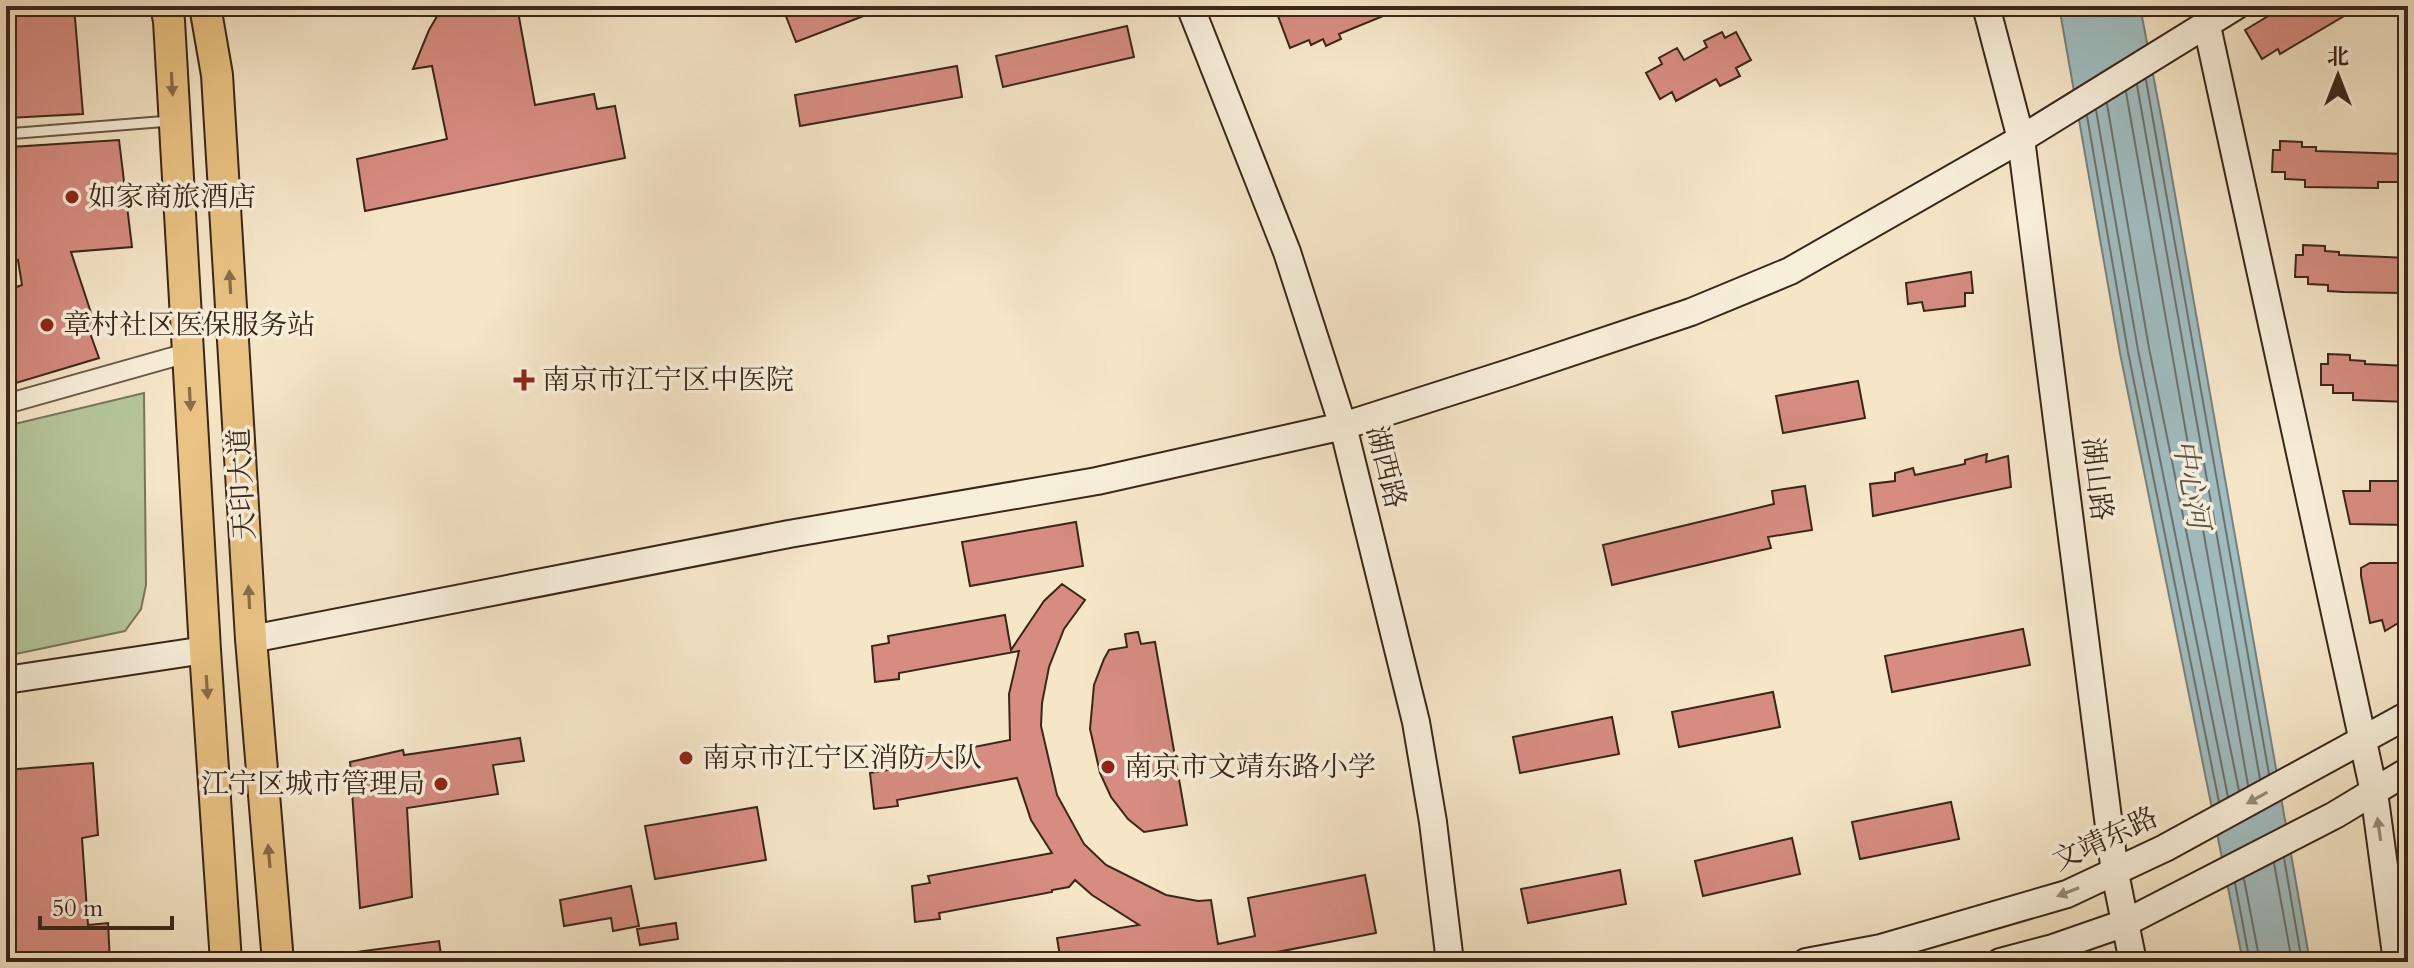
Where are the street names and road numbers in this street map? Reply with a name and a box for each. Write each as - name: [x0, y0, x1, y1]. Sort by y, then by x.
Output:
- street label: 湖西路: [1357, 422, 1415, 512]
- street label: 天印大道: [220, 427, 264, 541]
- street label: 湖山路: [2073, 435, 2121, 523]
- street label: 文靖东路: [2046, 798, 2164, 880]

